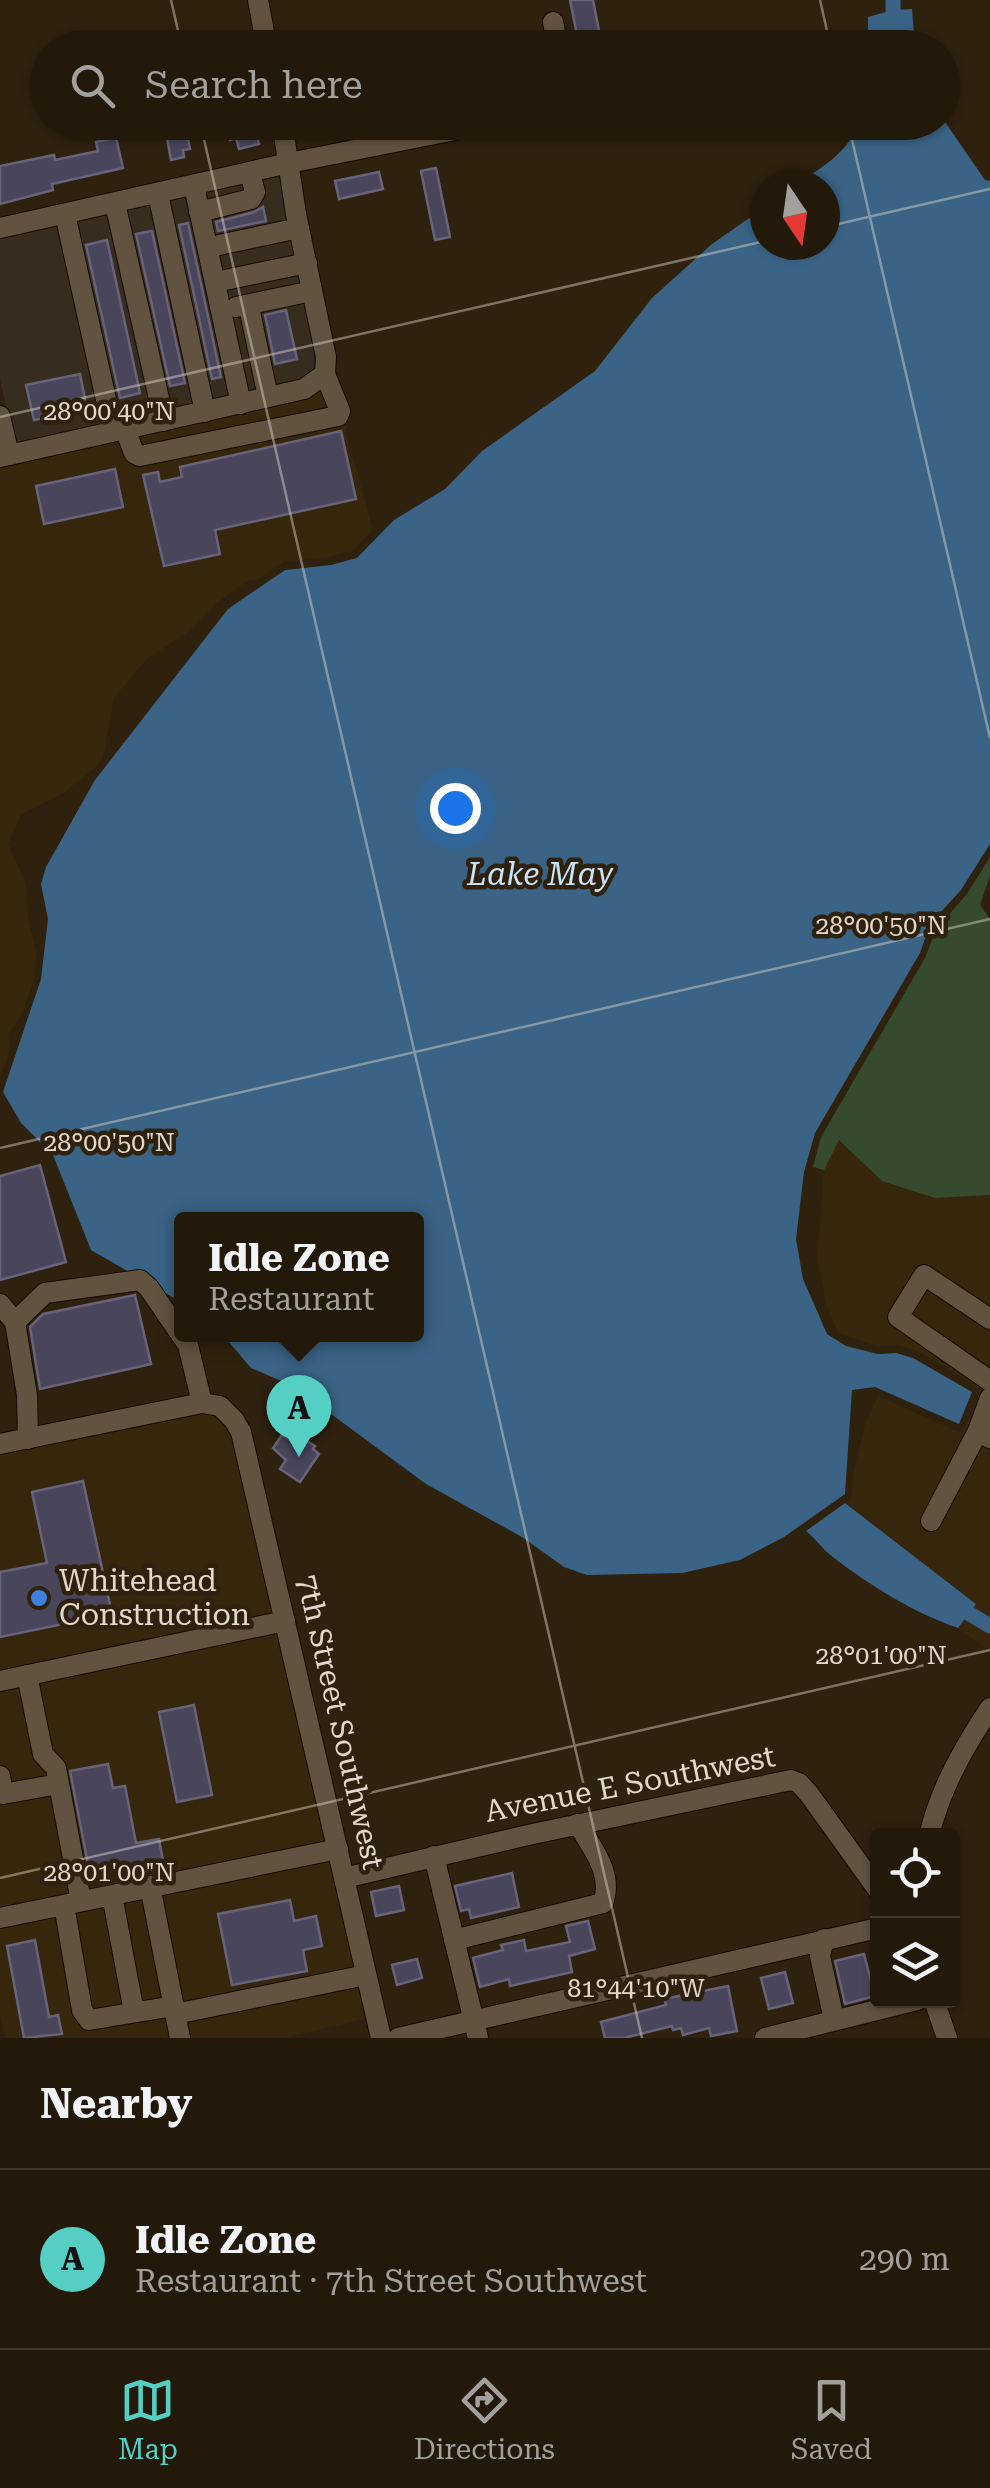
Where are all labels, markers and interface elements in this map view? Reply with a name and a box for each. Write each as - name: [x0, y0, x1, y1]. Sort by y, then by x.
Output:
- search box: [30, 30, 960, 140]
- icon: search: [65, 58, 120, 113]
- text: Search here: [145, 63, 363, 107]
- north arrow: [750, 170, 840, 260]
- text: 28°00'40"N: [43, 397, 175, 426]
- your location: [430, 783, 481, 834]
- water label: Lake May: [466, 855, 614, 893]
- text: 28°00'50"N: [815, 911, 947, 940]
- text: 28°00'50"N: [43, 1128, 175, 1157]
- popup: [174, 1212, 424, 1342]
- text: Idle Zone: [208, 1236, 390, 1280]
- text: Restaurant: [208, 1280, 375, 1318]
- pin: A: [266, 1374, 332, 1457]
- place label: Whitehead Construction: [59, 1563, 250, 1632]
- street label: 7th Street Southwest: [290, 1571, 391, 1873]
- marker: Whitehead Construction: [28, 1587, 50, 1609]
- text: 28°01'00"N: [815, 1641, 947, 1670]
- street label: Avenue E Southwest: [482, 1738, 778, 1829]
- map controls: [870, 1828, 960, 2008]
- button: locate: [870, 1828, 960, 1918]
- text: 28°01'00"N: [43, 1858, 175, 1887]
- button: layers: [870, 1918, 960, 2008]
- text: 81°44'10"W: [567, 1974, 705, 2003]
- text: Nearby: [40, 2079, 192, 2128]
- text: Idle Zone: [135, 2218, 316, 2262]
- text: A: [61, 2240, 84, 2278]
- text: 290 m: [859, 2240, 950, 2278]
- text: Restaurant · 7th Street Southwest: [135, 2262, 647, 2300]
- tab: Map: [118, 2373, 178, 2466]
- tab: Directions: [414, 2373, 555, 2466]
- tab: Saved: [791, 2373, 872, 2466]

